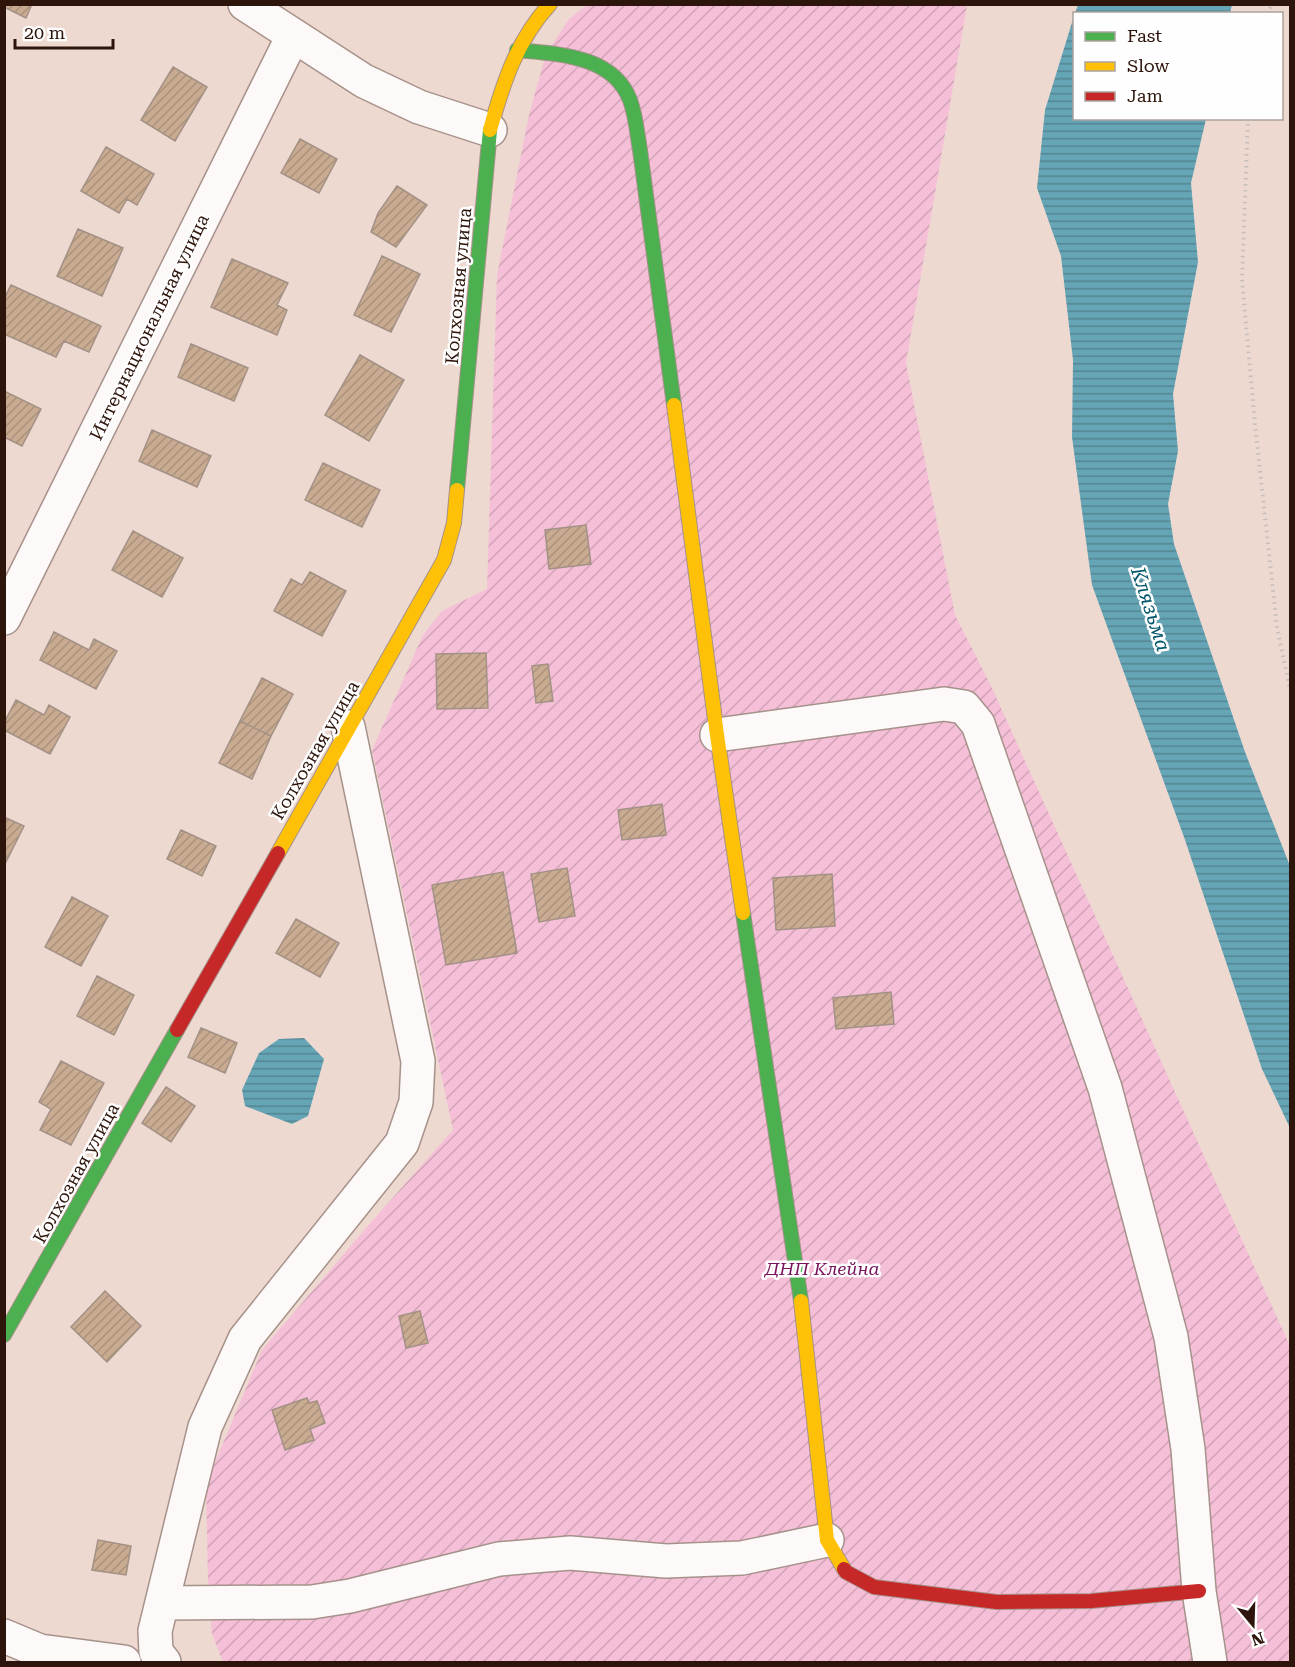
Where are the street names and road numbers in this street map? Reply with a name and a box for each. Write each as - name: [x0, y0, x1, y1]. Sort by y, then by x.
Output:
- street label: Колхозная улица: [441, 207, 475, 365]
- street label: Интернациональная улица: [85, 210, 213, 443]
- street label: Колхозная улица: [267, 677, 363, 823]
- street label: Колхозная улица: [29, 1099, 123, 1247]

